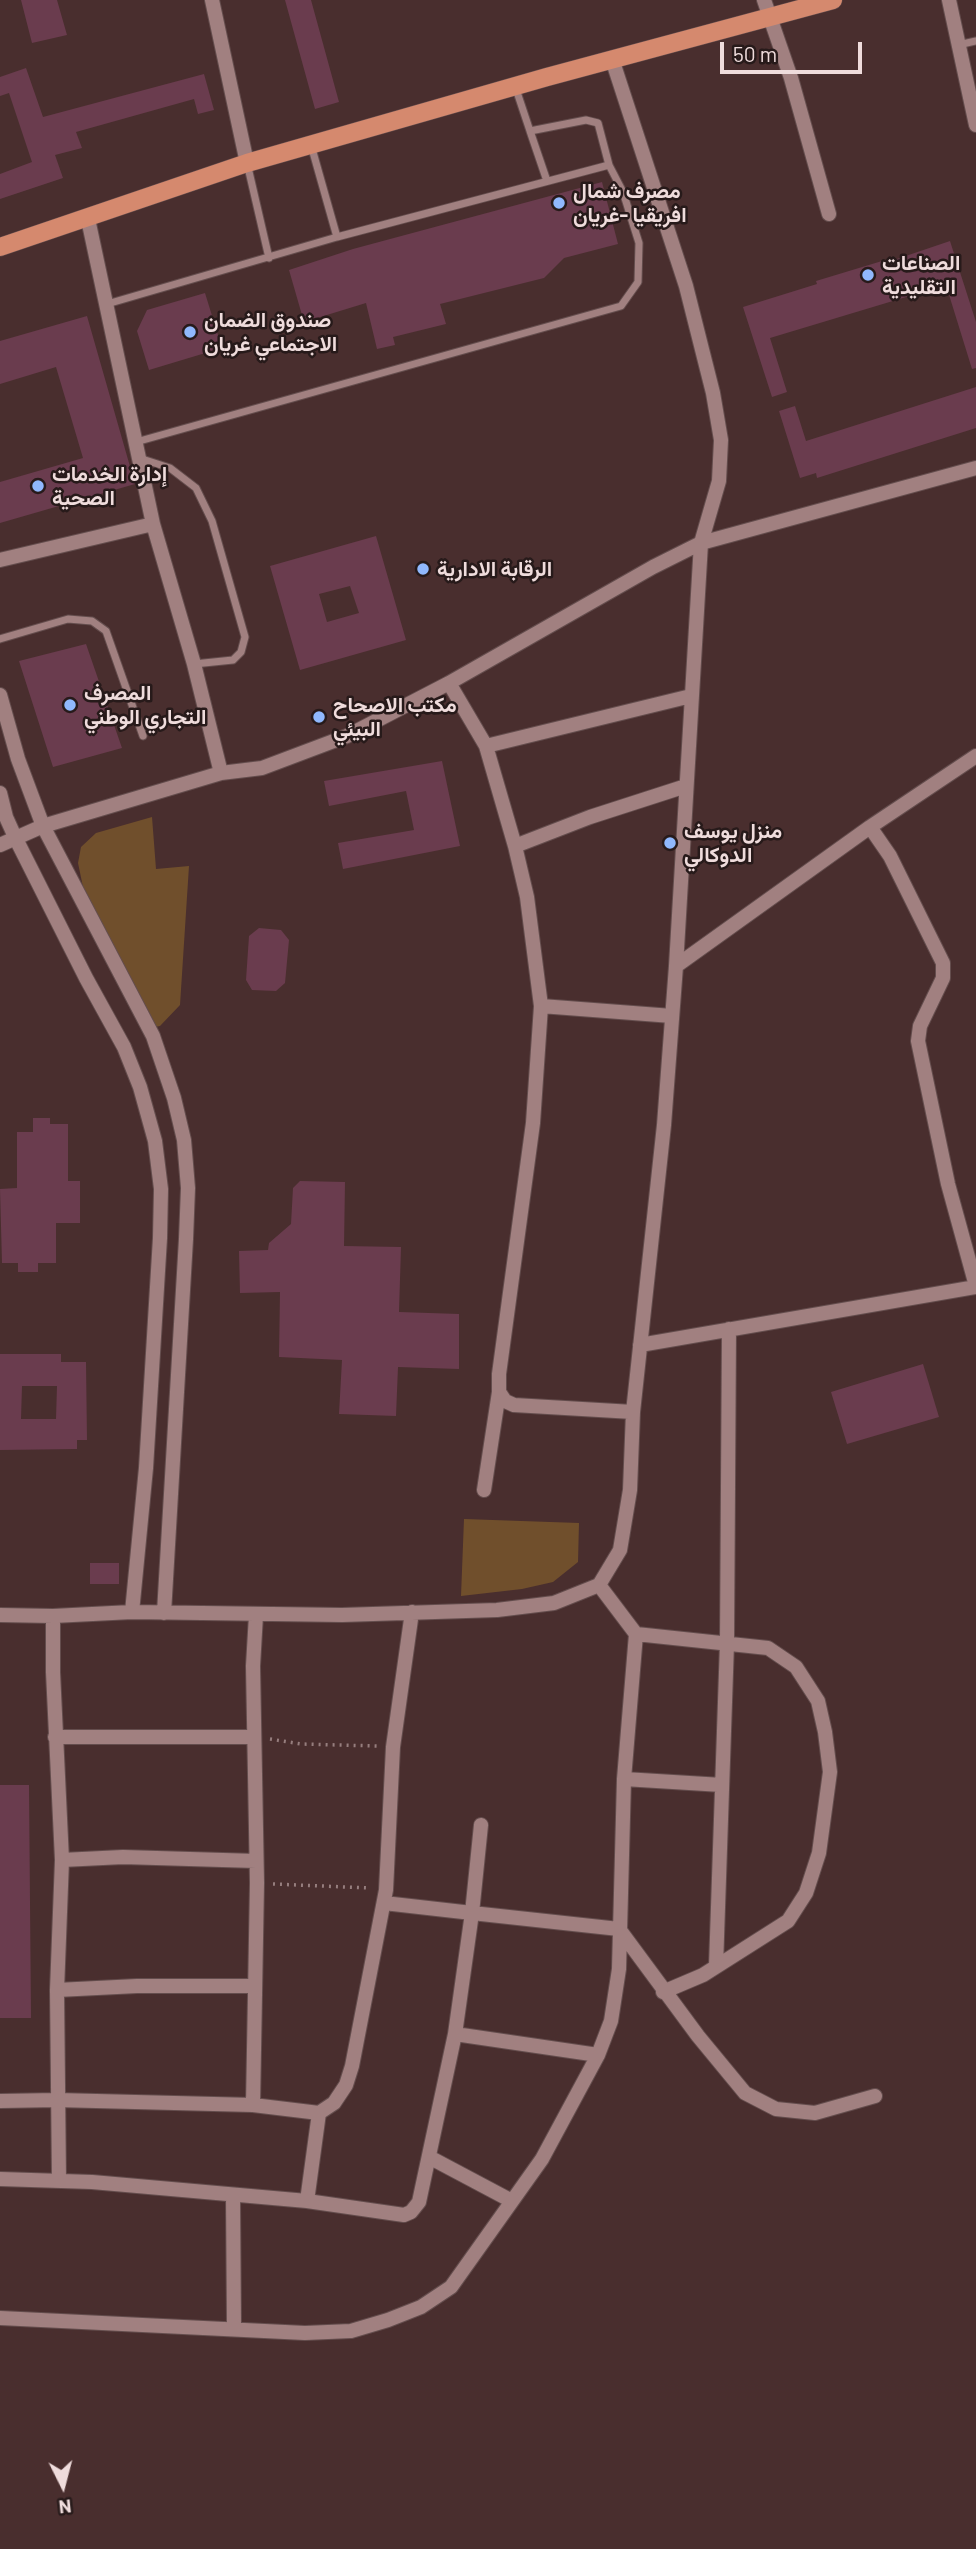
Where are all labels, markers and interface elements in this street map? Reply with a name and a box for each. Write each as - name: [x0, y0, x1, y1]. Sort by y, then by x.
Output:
- scale bar: [724, 28, 866, 72]
- text: 50 m: [733, 41, 777, 66]
- place label: مصرف شمال افريقيا -غريان: [573, 178, 687, 228]
- marker: مصرف شمال افريقيا -غريان: [551, 195, 567, 211]
- place label: الصناعات التقليدية: [882, 250, 960, 300]
- marker: الصناعات التقليدية: [860, 267, 876, 283]
- place label: صندوق الضمان الاجتماعي غريان: [204, 307, 337, 357]
- marker: صندوق الضمان الاجتماعي غريان: [182, 324, 198, 340]
- place label: إدارة الخدمات الصحية: [52, 461, 167, 511]
- marker: إدارة الخدمات الصحية: [30, 478, 46, 494]
- place label: الرقابة الادارية: [437, 556, 552, 582]
- marker: الرقابة الادارية: [415, 561, 431, 577]
- place label: المصرف التجاري الوطني: [84, 680, 206, 730]
- place label: مكتب الاصحاح البيئي: [333, 692, 457, 742]
- marker: المصرف التجاري الوطني: [62, 697, 78, 713]
- marker: مكتب الاصحاح البيئي: [311, 709, 327, 725]
- place label: منزل يوسف الدوكالي: [684, 818, 782, 868]
- marker: منزل يوسف الدوكالي: [662, 835, 678, 851]
- north arrow: [28, 2451, 98, 2521]
- text: N: [58, 2495, 73, 2519]

